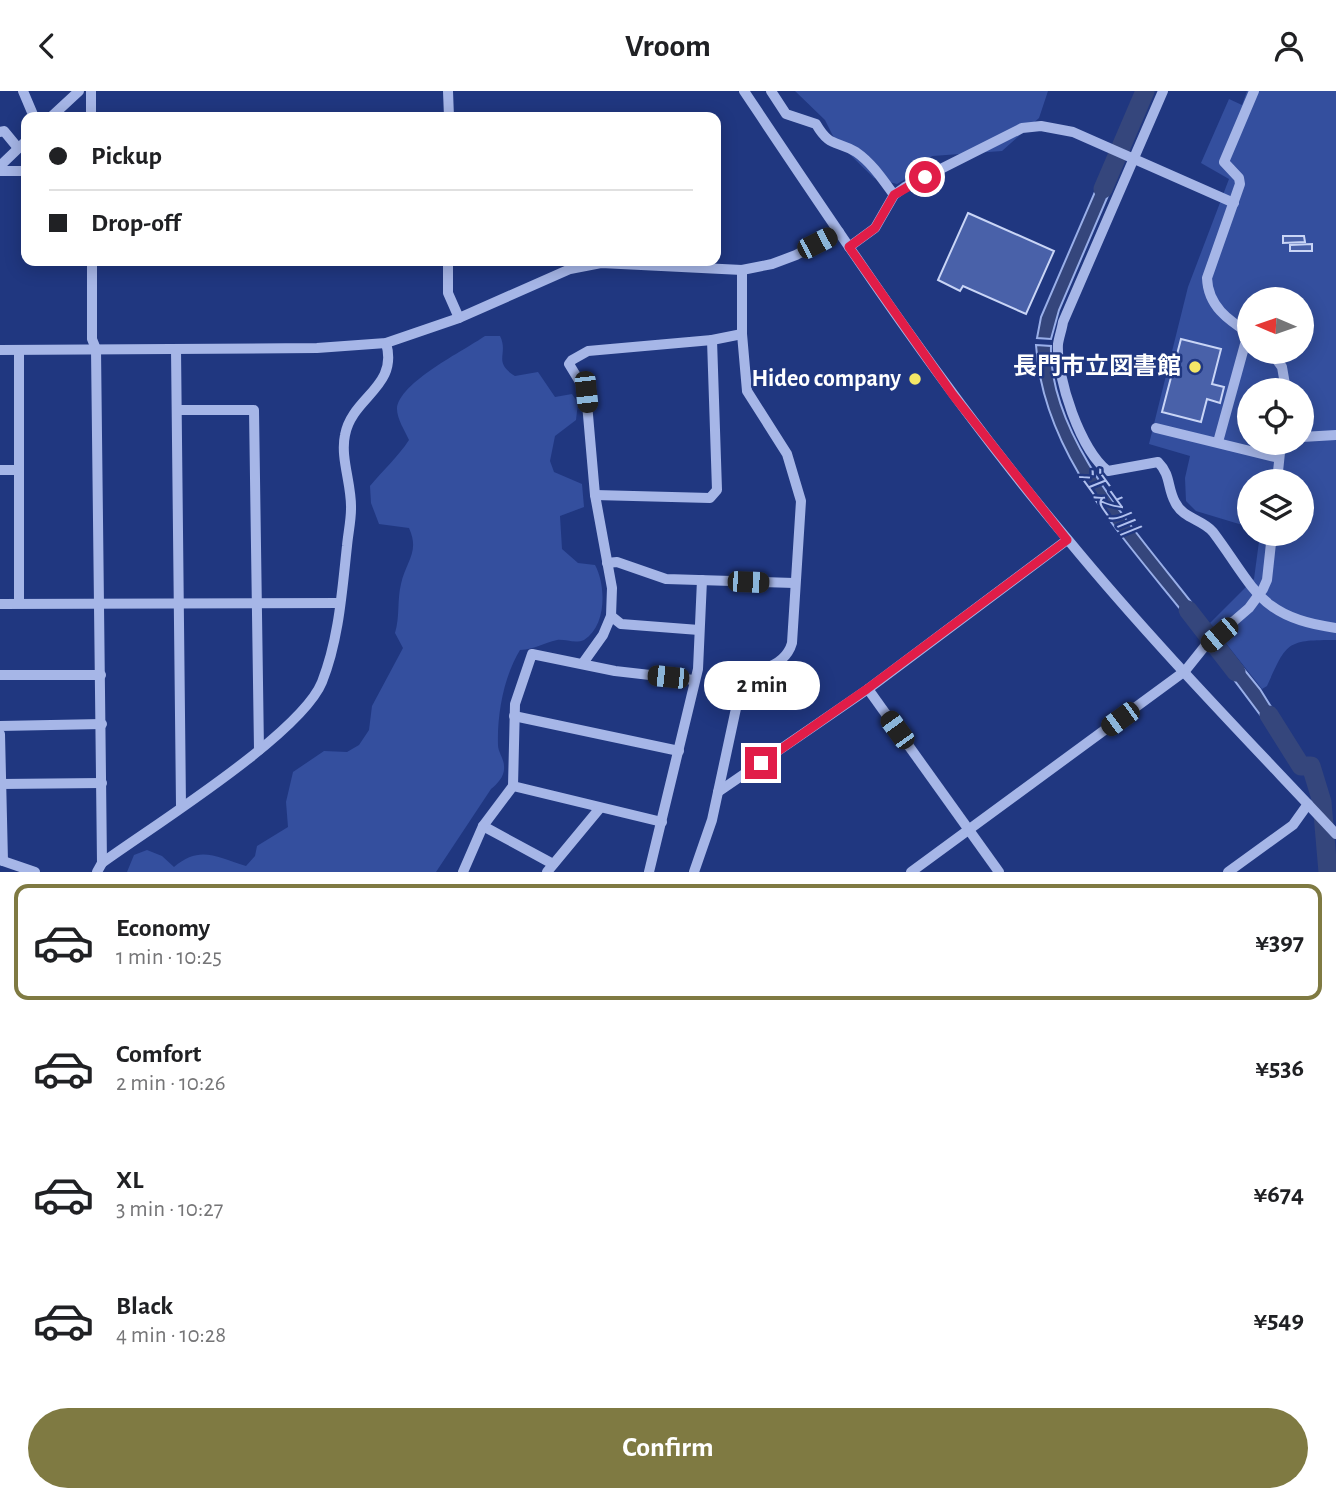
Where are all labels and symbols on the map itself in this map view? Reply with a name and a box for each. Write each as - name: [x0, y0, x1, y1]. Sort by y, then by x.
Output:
- route start: [909, 161, 941, 193]
- car: [794, 224, 841, 262]
- north arrow: [1237, 287, 1314, 364]
- place label: 長門市立図書館: [1013, 353, 1181, 379]
- marker: 長門市立図書館: [1187, 359, 1203, 375]
- place label: Hideo company: [751, 367, 901, 391]
- car: [574, 370, 599, 414]
- marker: Hideo company: [907, 371, 923, 387]
- water label: 江之川: [1075, 461, 1144, 543]
- car: [727, 571, 770, 593]
- car: [1197, 613, 1242, 657]
- callout: 2 min: [703, 661, 819, 711]
- car: [647, 664, 690, 690]
- car: [1097, 698, 1144, 740]
- car: [877, 707, 918, 753]
- route end: [745, 747, 777, 779]

